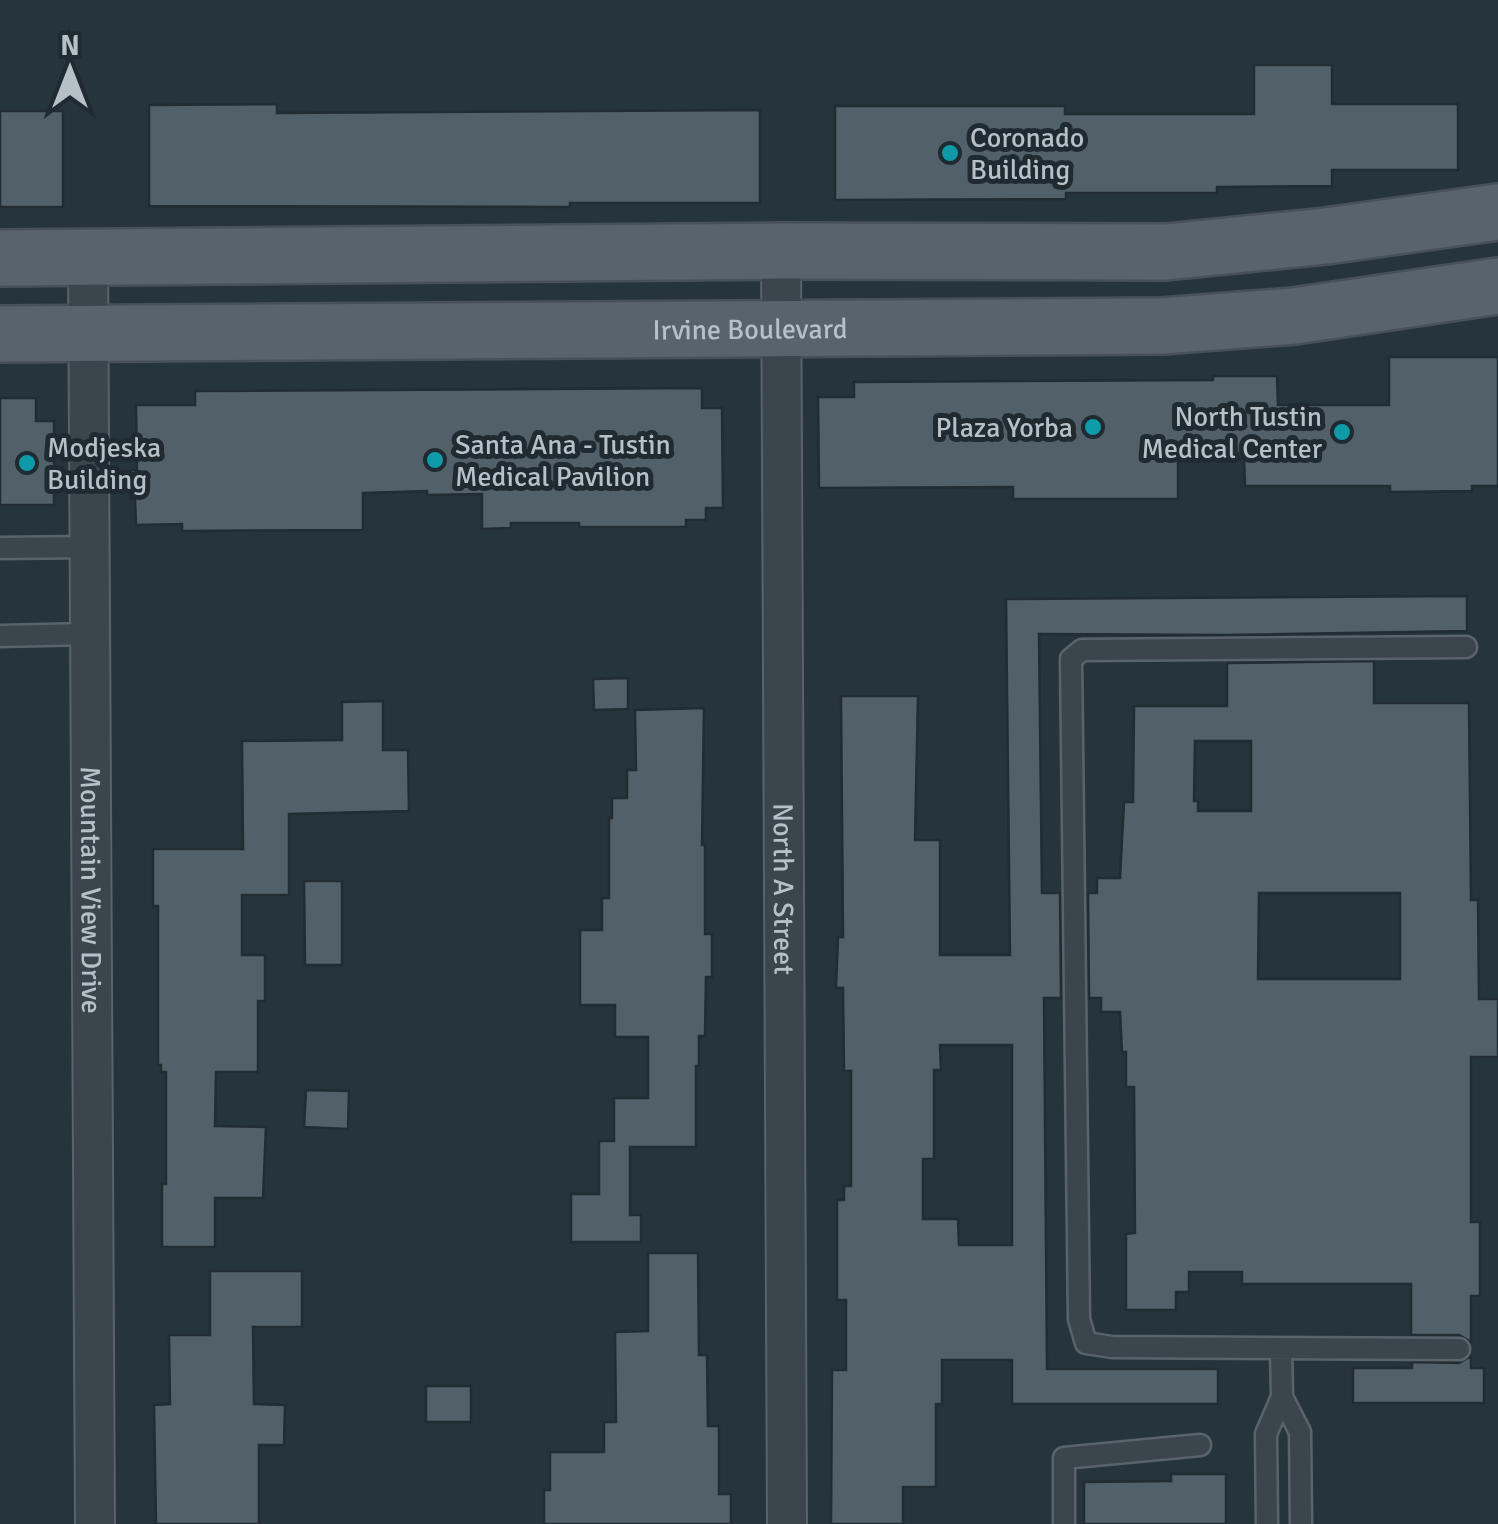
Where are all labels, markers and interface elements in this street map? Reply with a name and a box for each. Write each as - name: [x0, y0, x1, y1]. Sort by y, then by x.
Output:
- north arrow: [20, 20, 120, 120]
- text: N: [60, 29, 80, 63]
- place label: Coronado Building: [970, 121, 1084, 187]
- marker: Coronado Building: [939, 142, 961, 164]
- street label: Irvine Boulevard: [652, 312, 848, 348]
- place label: North Tustin Medical Center: [1141, 400, 1323, 466]
- place label: Plaza Yorba: [935, 411, 1073, 445]
- marker: Plaza Yorba: [1082, 416, 1104, 438]
- marker: North Tustin Medical Center: [1331, 421, 1353, 443]
- place label: Santa Ana - Tustin Medical Pavilion: [455, 428, 671, 494]
- place label: Modjeska Building: [47, 431, 161, 497]
- marker: Santa Ana - Tustin Medical Pavilion: [424, 449, 446, 471]
- marker: Modjeska Building: [16, 452, 38, 474]
- street label: Mountain View Drive: [73, 766, 108, 1014]
- street label: North A Street: [766, 803, 800, 975]

